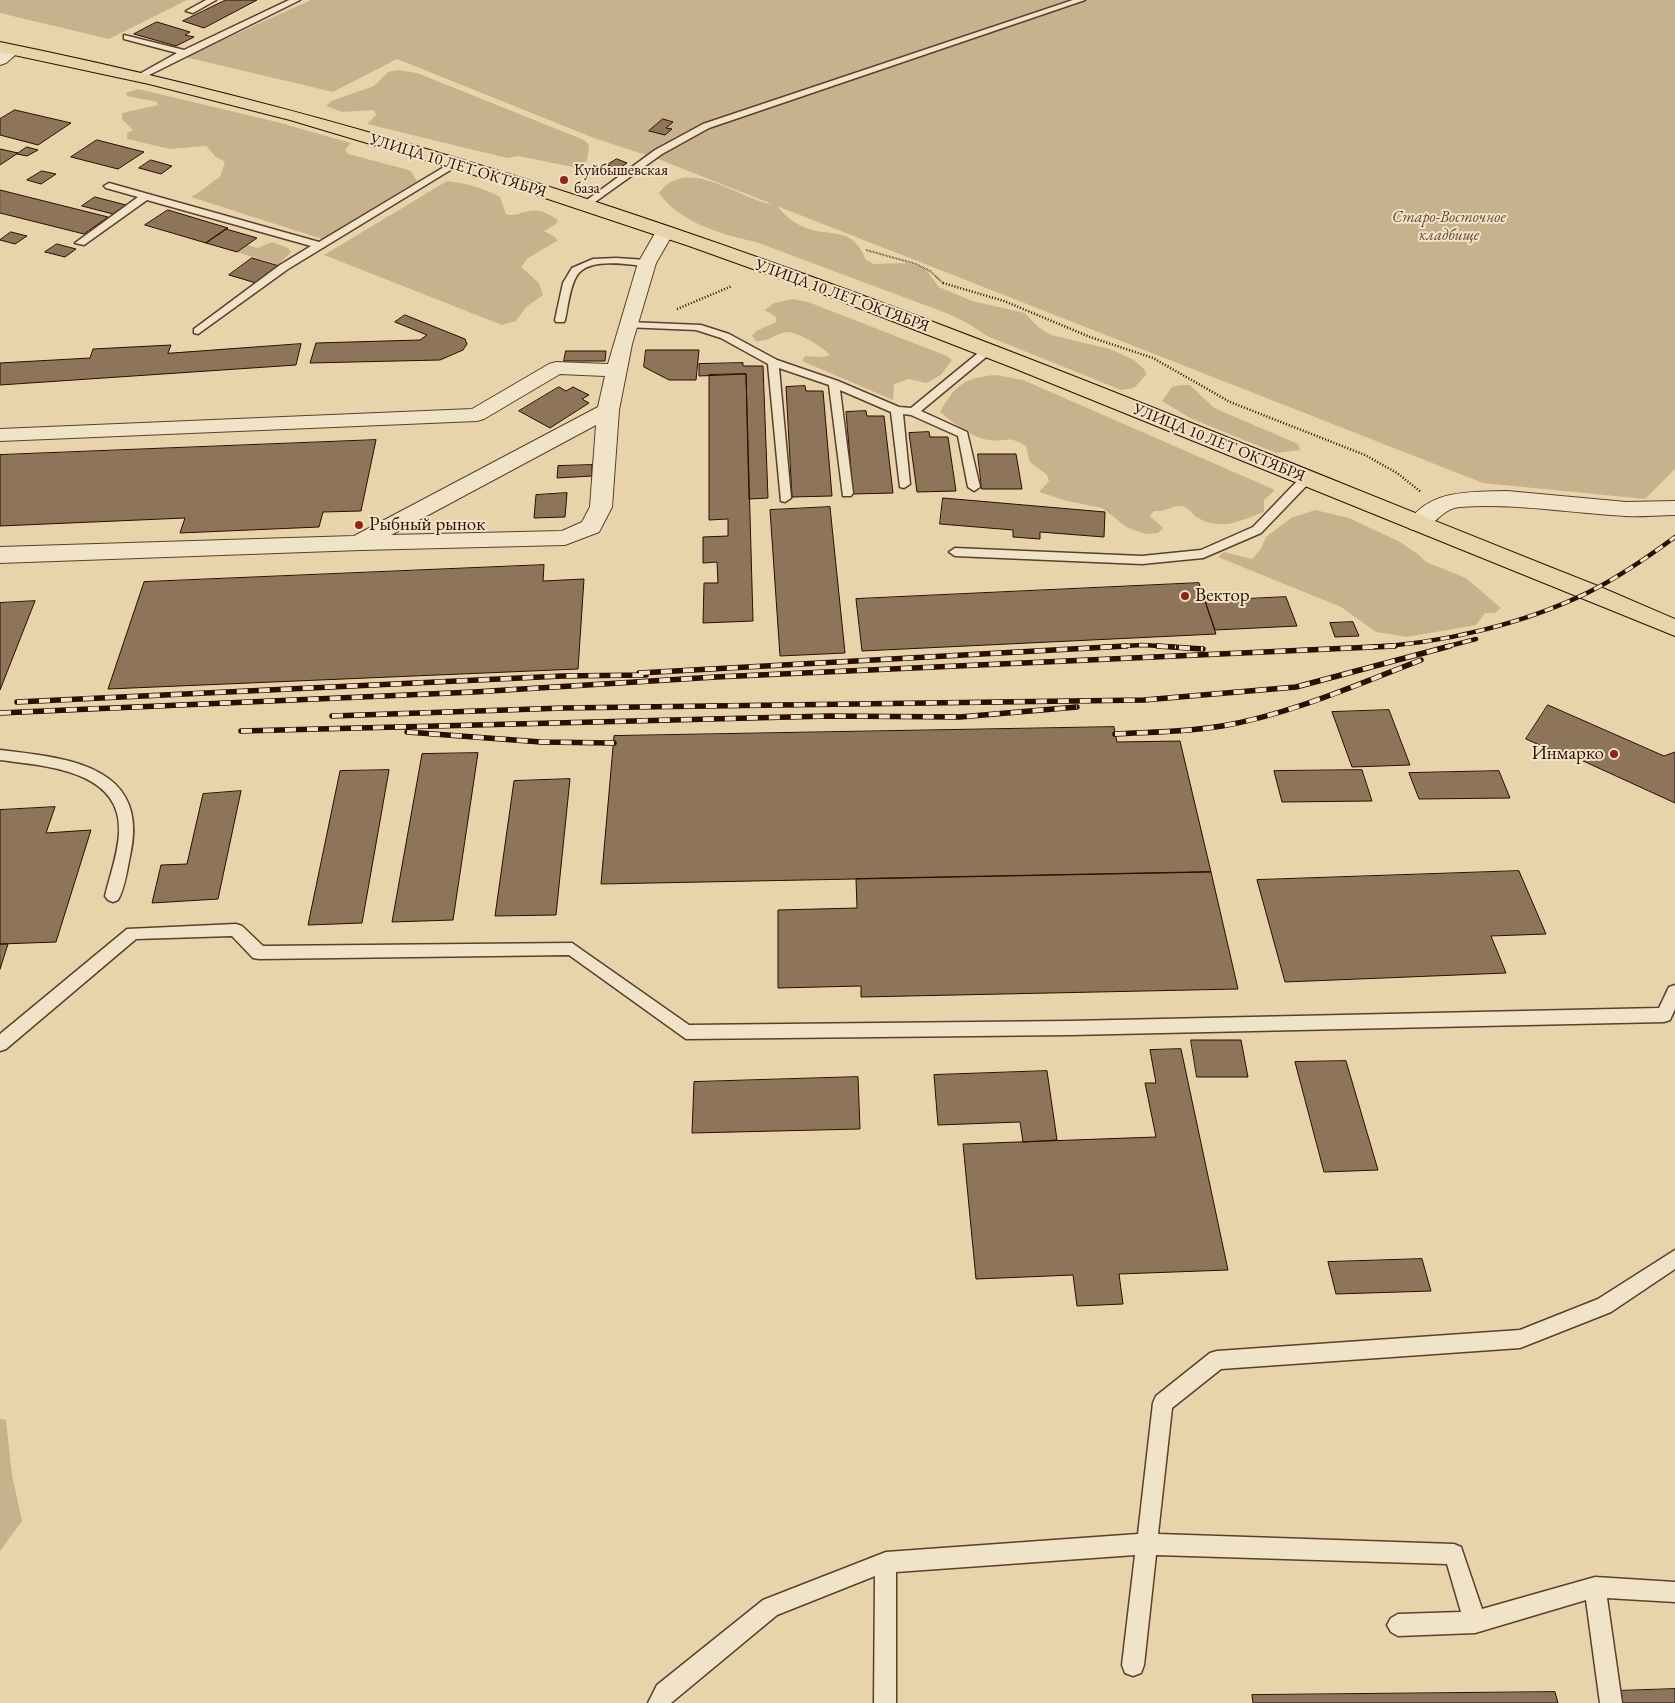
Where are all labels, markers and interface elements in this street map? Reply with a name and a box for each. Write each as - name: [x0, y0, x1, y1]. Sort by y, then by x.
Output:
- street label: УЛИЦА 10 ЛЕТ ОКТЯБРЯ: [367, 130, 549, 202]
- place label: Куйбышевская база: [574, 161, 668, 199]
- marker: Куйбышевская база: [558, 174, 570, 186]
- park label: Старо-Восточное кладбище: [1392, 208, 1506, 246]
- street label: УЛИЦА 10 ЛЕТ ОКТЯБРЯ: [752, 255, 932, 337]
- street label: УЛИЦА 10 ЛЕТ ОКТЯБРЯ: [1130, 400, 1308, 486]
- place label: Рыбный рынок: [369, 514, 485, 536]
- marker: Рыбный рынок: [353, 519, 365, 531]
- place label: Вектор: [1195, 585, 1250, 607]
- marker: Вектор: [1179, 590, 1191, 602]
- place label: Инмарко: [1531, 743, 1604, 765]
- marker: Инмарко: [1608, 748, 1620, 760]

